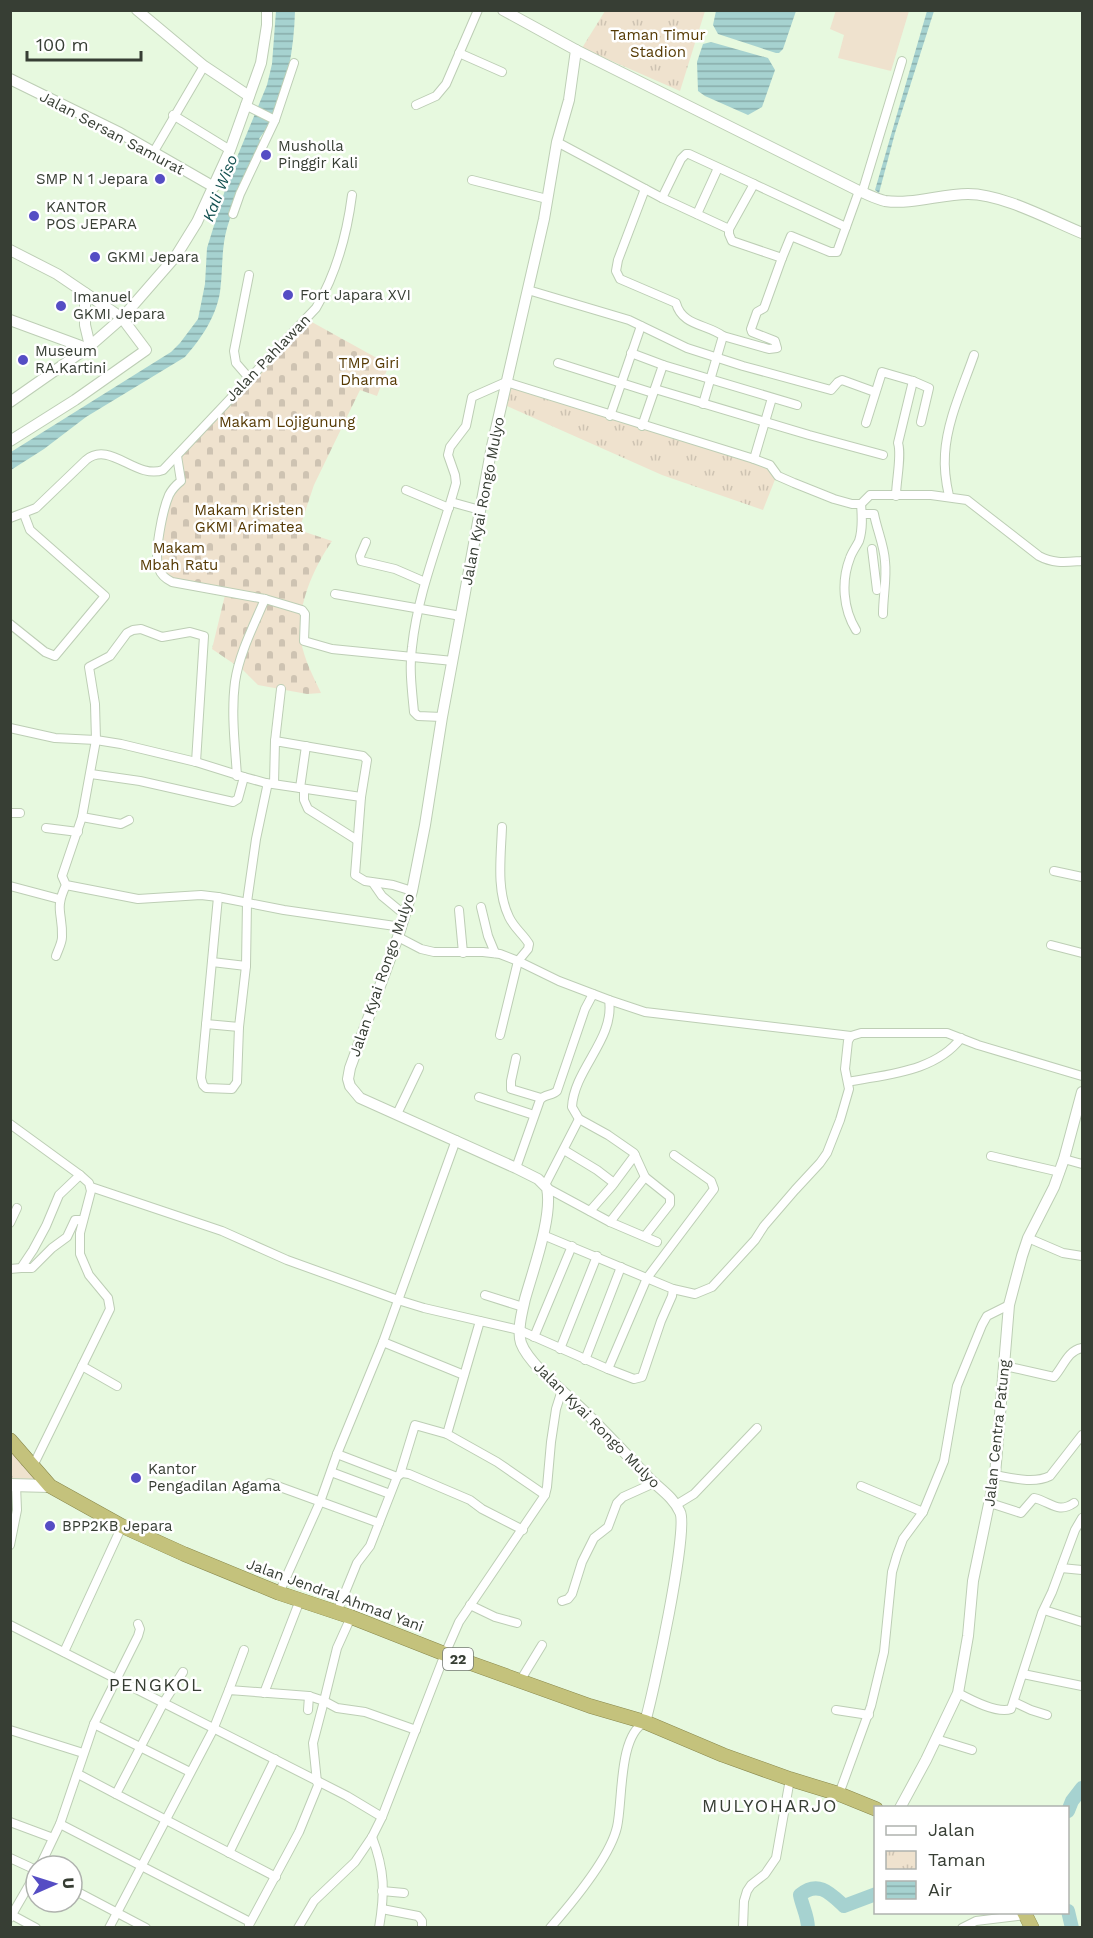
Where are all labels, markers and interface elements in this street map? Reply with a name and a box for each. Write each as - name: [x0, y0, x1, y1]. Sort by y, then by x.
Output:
- scale bar: [27, 24, 141, 62]
- park label: Taman Timur Stadion: [610, 26, 706, 61]
- text: 100 m: [36, 34, 89, 55]
- street label: Jalan Sersan Samurat: [37, 87, 188, 179]
- place label: Musholla Pinggir Kali: [278, 137, 358, 172]
- marker: Musholla Pinggir Kali: [259, 148, 273, 162]
- water label: Kali Wiso: [199, 152, 241, 224]
- place label: SMP N 1 Jepara: [36, 170, 148, 188]
- marker: SMP N 1 Jepara: [153, 172, 167, 186]
- place label: KANTOR POS JEPARA: [46, 198, 137, 233]
- marker: KANTOR POS JEPARA: [27, 209, 41, 223]
- place label: GKMI Jepara: [107, 248, 200, 266]
- marker: GKMI Jepara: [88, 250, 102, 264]
- place label: Fort Japara XVI: [300, 286, 411, 304]
- place label: Imanuel GKMI Jepara: [73, 288, 166, 323]
- marker: Fort Japara XVI: [281, 288, 295, 302]
- marker: Imanuel GKMI Jepara: [54, 299, 68, 313]
- street label: Jalan Pahlawan: [222, 311, 314, 405]
- place label: Museum RA.Kartini: [35, 342, 106, 377]
- marker: Museum RA.Kartini: [16, 353, 30, 367]
- park label: TMP Giri Dharma: [339, 354, 399, 389]
- park label: Makam Lojigunung: [219, 413, 355, 431]
- street label: Jalan Kyai Rongo Mulyo: [458, 415, 508, 587]
- park label: Makam Kristen GKMI Arimatea: [194, 501, 304, 536]
- park label: Makam Mbah Ratu: [140, 539, 218, 574]
- street label: Jalan Kyai Rongo Mulyo: [346, 891, 418, 1059]
- street label: Jalan Kyai Rongo Mulyo: [530, 1358, 664, 1492]
- street label: Jalan Centra Patung: [980, 1358, 1014, 1507]
- place label: Kantor Pengadilan Agama: [148, 1460, 281, 1495]
- marker: Kantor Pengadilan Agama: [129, 1471, 143, 1485]
- place label: BPP2KB Jepara: [62, 1517, 173, 1535]
- marker: BPP2KB Jepara: [43, 1519, 57, 1533]
- street label: Jalan Jendral Ahmad Yani: [244, 1554, 426, 1636]
- road number: 22: [443, 1648, 473, 1670]
- district label: PENGKOL: [109, 1674, 203, 1695]
- district label: MULYOHARJO: [702, 1795, 838, 1816]
- legend: [874, 1806, 1069, 1914]
- text: Jalan: [928, 1819, 975, 1840]
- text: Taman: [928, 1849, 986, 1870]
- north arrow: [24, 1854, 84, 1914]
- text: U: [59, 1877, 78, 1889]
- text: Air: [928, 1879, 952, 1900]

